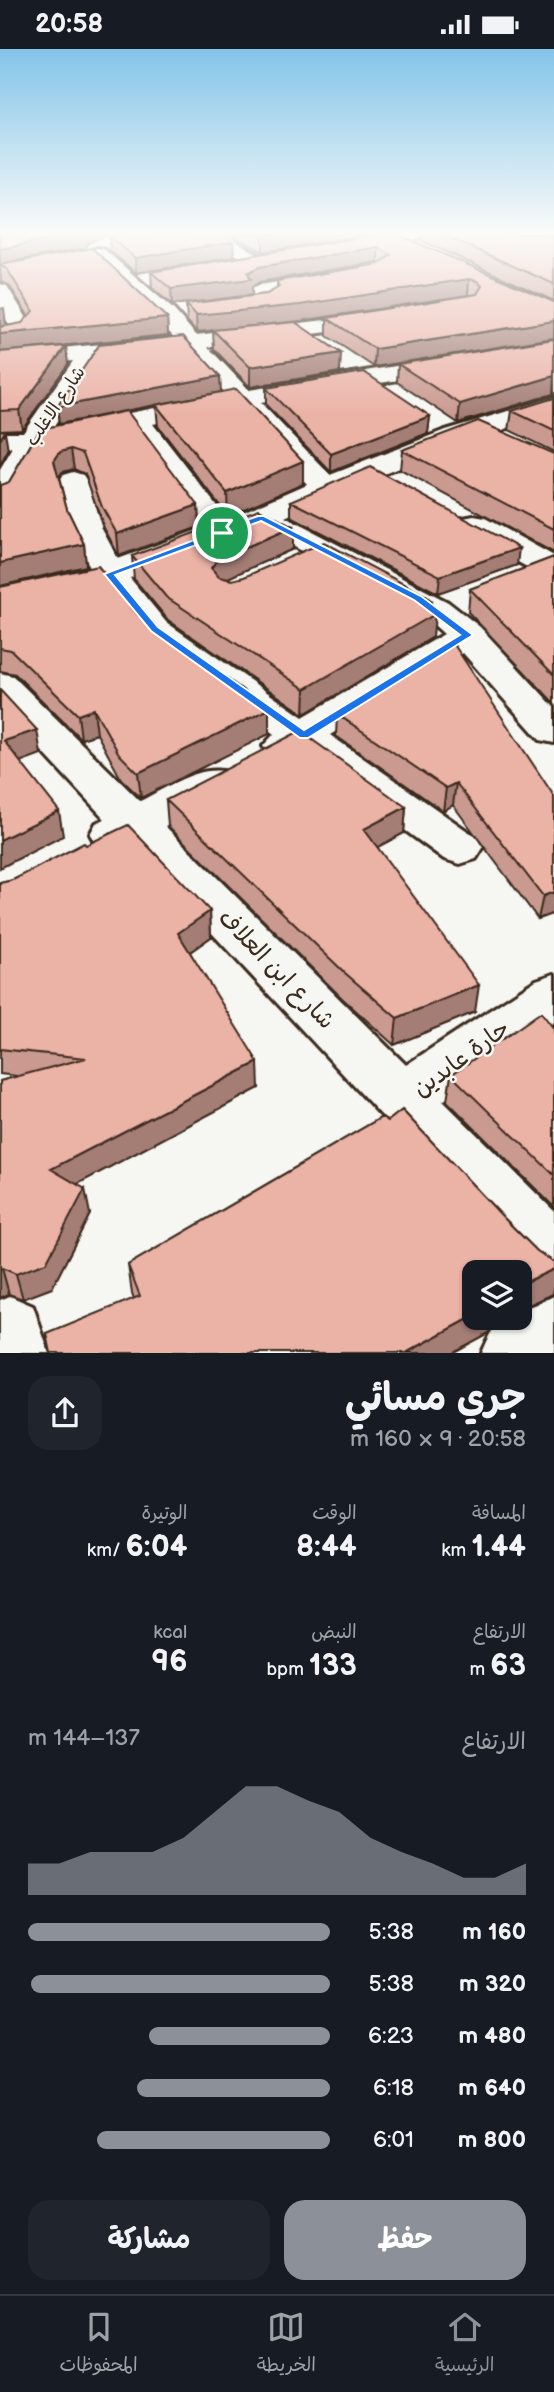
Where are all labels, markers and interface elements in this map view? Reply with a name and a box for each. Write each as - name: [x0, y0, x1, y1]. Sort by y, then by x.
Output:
- text: 20:58: [35, 9, 103, 40]
- street label: شارع الاغلب: [21, 363, 91, 451]
- pin: [192, 503, 252, 563]
- icon: arrive: [203, 514, 241, 552]
- street label: شارع ابن العلاف: [211, 903, 341, 1037]
- street label: حارة عابدين: [407, 1014, 515, 1103]
- map controls: [462, 1260, 532, 1330]
- button: layers: [462, 1260, 532, 1330]
- button: share: [28, 1376, 102, 1450]
- text: جري مسائي: [345, 1376, 526, 1421]
- text: 20:58 · 9 × 160 m: [350, 1425, 526, 1453]
- text: الوتيرة: [141, 1502, 187, 1525]
- text: الوقت: [312, 1502, 357, 1525]
- text: المسافة: [472, 1502, 526, 1525]
- text: 6:04: [126, 1529, 187, 1565]
- text: 8:44: [296, 1529, 357, 1565]
- text: 1.44: [471, 1529, 526, 1565]
- text: /km: [87, 1539, 126, 1562]
- text: km: [441, 1539, 471, 1562]
- text: kcal: [153, 1621, 187, 1644]
- text: النبض: [311, 1621, 357, 1644]
- text: الارتفاع: [473, 1621, 526, 1644]
- text: 96: [152, 1644, 187, 1680]
- text: 133: [309, 1648, 357, 1684]
- text: 63: [490, 1648, 526, 1684]
- text: bpm: [266, 1658, 309, 1681]
- text: m: [469, 1658, 490, 1681]
- text: 137–144 m: [28, 1724, 140, 1752]
- text: الارتفاع: [462, 1728, 526, 1756]
- text: 5:38: [369, 1918, 414, 1946]
- text: 160 m: [462, 1918, 526, 1946]
- text: 5:38: [369, 1970, 414, 1998]
- text: 320 m: [459, 1970, 526, 1998]
- text: 6:23: [368, 2022, 414, 2050]
- text: 480 m: [458, 2022, 526, 2050]
- text: 6:18: [373, 2074, 414, 2102]
- text: 640 m: [458, 2074, 526, 2102]
- text: 6:01: [373, 2126, 414, 2154]
- text: 800 m: [458, 2126, 526, 2154]
- button: مشاركة: [28, 2200, 270, 2280]
- button: حفظ: [284, 2200, 526, 2280]
- tab: المحفوظات: [59, 2308, 138, 2381]
- tab: الخريطة: [257, 2308, 316, 2381]
- tab: الرئيسية: [435, 2308, 495, 2381]

